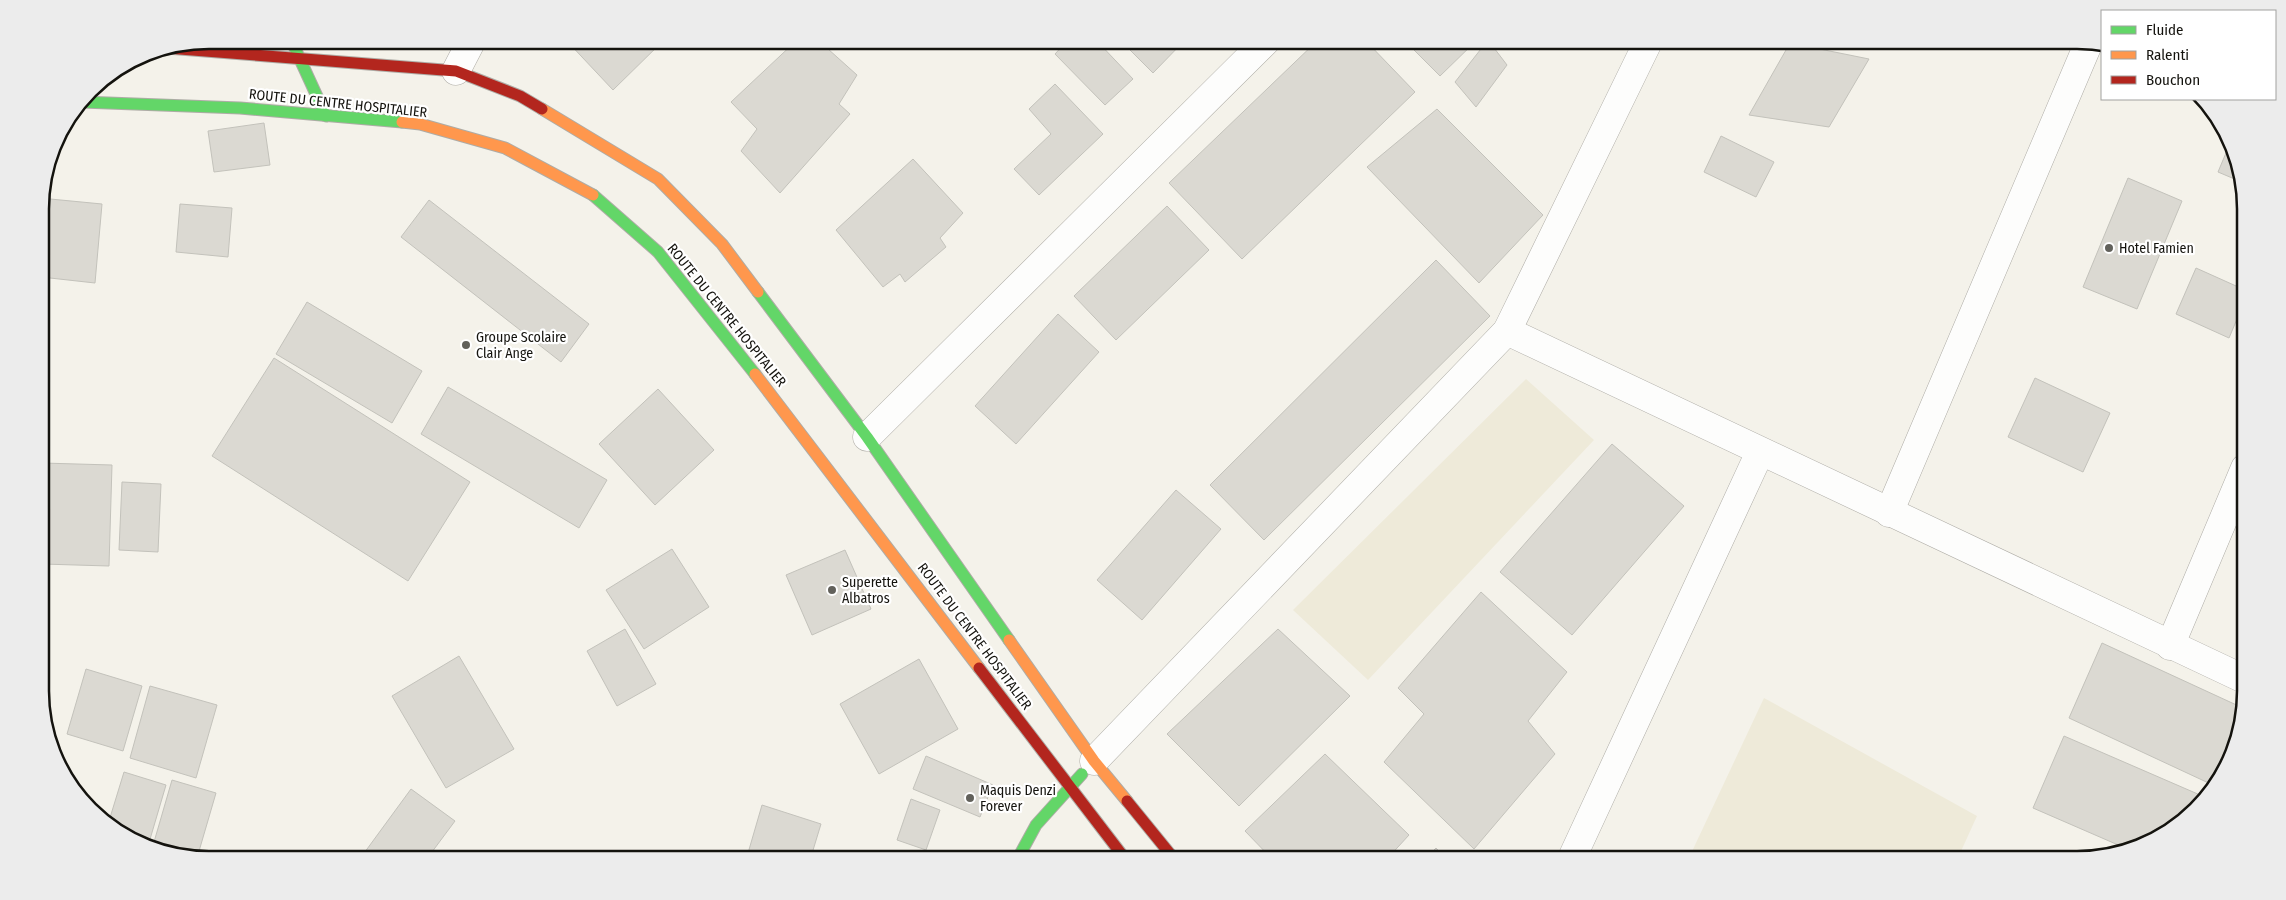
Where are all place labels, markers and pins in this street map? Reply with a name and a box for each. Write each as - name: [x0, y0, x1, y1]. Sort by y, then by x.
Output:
- place label: Hotel Famien: [2119, 240, 2194, 257]
- marker: Hotel Famien: [2103, 242, 2115, 254]
- place label: Groupe Scolaire Clair Ange: [476, 329, 566, 362]
- marker: Groupe Scolaire Clair Ange: [460, 339, 472, 351]
- place label: Superette Albatros: [842, 574, 898, 607]
- marker: Superette Albatros: [826, 584, 838, 596]
- place label: Maquis Denzi Forever: [980, 782, 1056, 815]
- marker: Maquis Denzi Forever: [964, 792, 976, 804]

